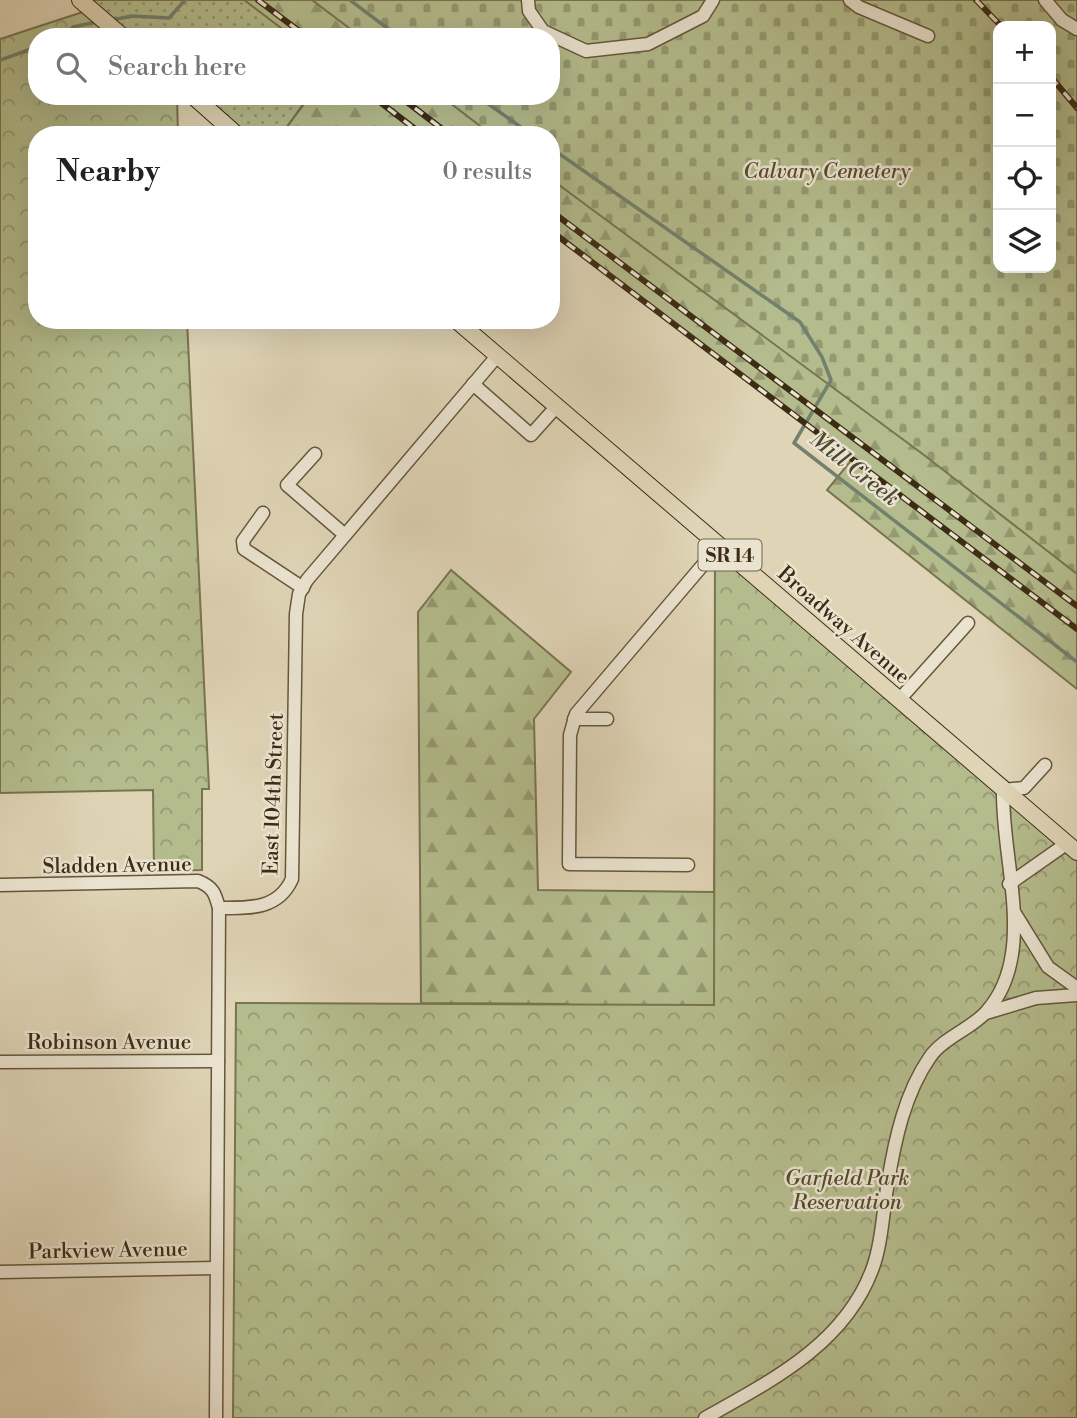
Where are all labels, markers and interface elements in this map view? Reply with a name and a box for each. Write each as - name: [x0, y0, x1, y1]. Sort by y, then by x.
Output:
- map controls: [993, 21, 1056, 273]
- button: +: [993, 21, 1056, 84]
- search box: [28, 28, 560, 105]
- icon: search: [52, 48, 90, 86]
- text: Search here: [108, 51, 247, 83]
- button: −: [993, 84, 1056, 147]
- button: locate: [993, 147, 1056, 210]
- text: Nearby: [56, 153, 160, 191]
- text: 0 results: [442, 158, 532, 186]
- park label: Calvary Cemetery: [743, 159, 912, 185]
- button: layers: [993, 210, 1056, 273]
- water label: Mill Creek: [804, 425, 905, 512]
- road number: SR 14: [698, 540, 762, 570]
- street label: Broadway Avenue: [771, 561, 915, 690]
- street label: East 104th Street: [258, 712, 290, 876]
- street label: Sladden Avenue: [42, 852, 192, 880]
- street label: Robinson Avenue: [27, 1030, 191, 1056]
- park label: Garfield Park Reservation: [785, 1166, 909, 1216]
- street label: Parkview Avenue: [28, 1237, 188, 1265]

